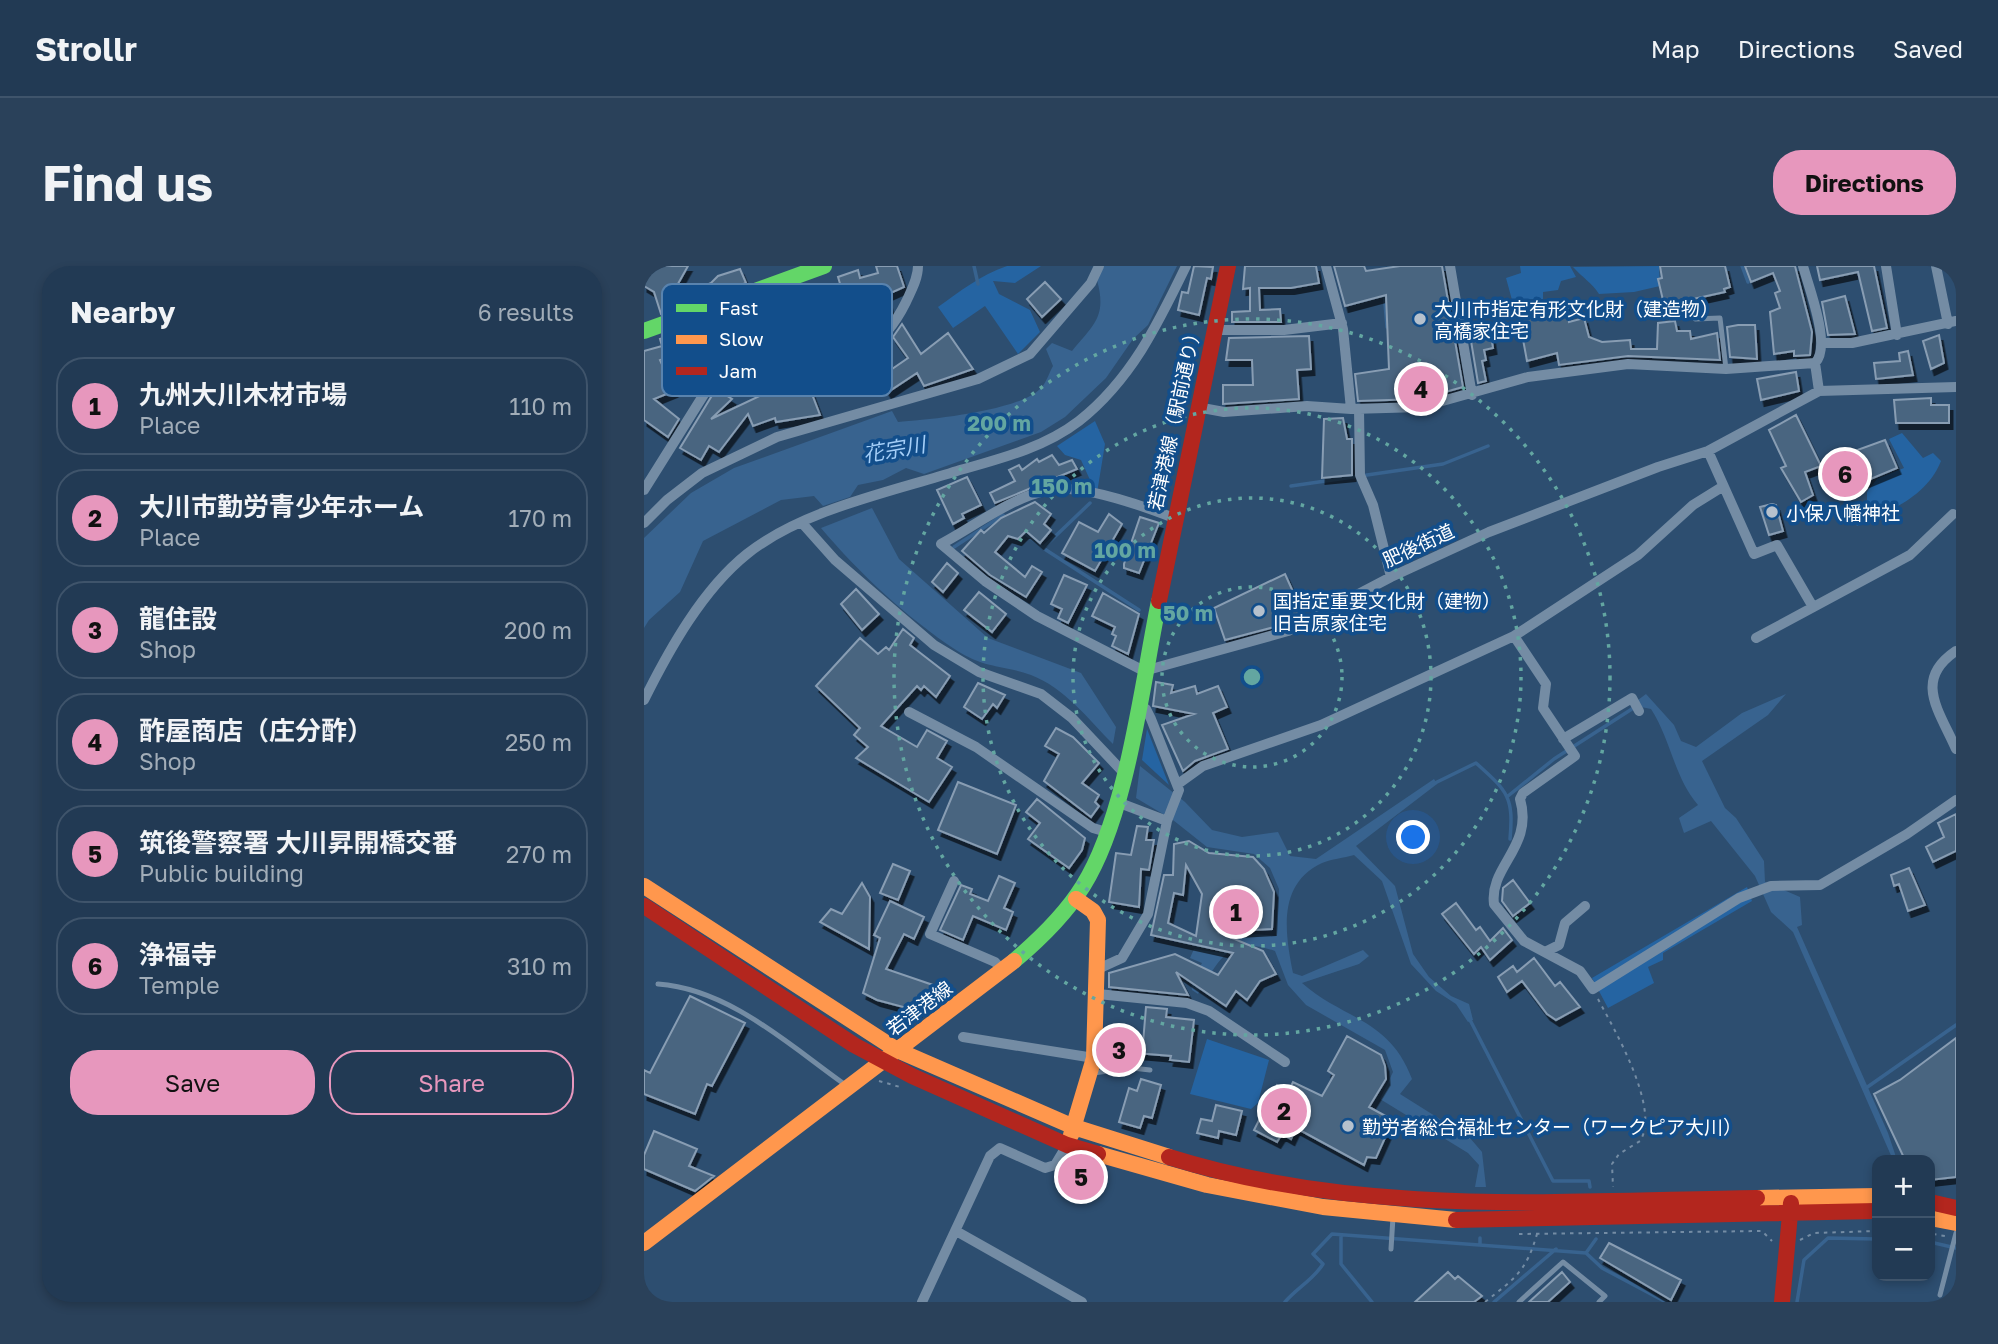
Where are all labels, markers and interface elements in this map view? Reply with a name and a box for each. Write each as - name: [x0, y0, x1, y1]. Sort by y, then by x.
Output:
- text: Strollr: [35, 29, 137, 68]
- text: Map: [1651, 34, 1700, 63]
- text: Directions: [1738, 34, 1855, 63]
- text: Saved: [1893, 34, 1963, 63]
- button: Directions: [1773, 150, 1956, 215]
- text: Find us: [42, 153, 213, 212]
- legend: [662, 284, 892, 396]
- text: Nearby: [70, 294, 175, 330]
- text: Fast: [719, 296, 758, 319]
- place label: 大川市指定有形文化財（建造物） 高橋家住宅: [1434, 297, 1719, 342]
- text: 6 results: [478, 298, 574, 326]
- marker: 大川市指定有形文化財（建造物） 高橋家住宅: [1412, 311, 1428, 327]
- street label: 若津港線（駅前通り）: [1143, 322, 1205, 512]
- text: Slow: [719, 327, 764, 350]
- text: Jam: [719, 359, 757, 382]
- pin: 4: [1398, 363, 1444, 415]
- text: 九州大川木材市場: [139, 379, 347, 410]
- text: 1: [89, 392, 101, 420]
- text: 110 m: [509, 392, 572, 420]
- text: 200 m: [967, 410, 1031, 436]
- text: Place: [139, 411, 200, 439]
- water label: 花宗川: [861, 430, 929, 467]
- pin: 6: [1822, 448, 1868, 500]
- text: 150 m: [1032, 473, 1092, 499]
- text: 大川市勤労青少年ホーム: [139, 491, 424, 522]
- place label: 小保八幡神社: [1786, 501, 1900, 524]
- text: 2: [88, 504, 102, 532]
- text: 170 m: [508, 504, 572, 532]
- marker: 小保八幡神社: [1764, 504, 1780, 520]
- street label: 肥後街道: [1379, 519, 1457, 571]
- text: Place: [139, 523, 200, 551]
- text: 100 m: [1094, 537, 1156, 563]
- place label: 国指定重要文化財（建物） 旧吉原家住宅: [1273, 589, 1501, 634]
- text: 50 m: [1163, 600, 1213, 626]
- text: 龍住設: [139, 603, 217, 634]
- marker: 国指定重要文化財（建物） 旧吉原家住宅: [1251, 603, 1267, 619]
- text: 3: [88, 616, 102, 644]
- text: 200 m: [504, 616, 572, 644]
- text: Shop: [139, 635, 196, 663]
- centre of rings: [1240, 665, 1264, 689]
- text: 酢屋商店（庄分酢）: [139, 715, 373, 746]
- text: 4: [88, 728, 102, 756]
- text: 250 m: [505, 728, 572, 756]
- text: Shop: [139, 747, 196, 775]
- your location: [1396, 820, 1430, 854]
- text: 筑後警察署 大川昇開橋交番: [139, 827, 458, 858]
- text: 5: [88, 840, 102, 868]
- text: 270 m: [506, 840, 572, 868]
- text: Public building: [139, 859, 304, 887]
- pin: 1: [1213, 886, 1259, 938]
- text: 浄福寺: [139, 939, 217, 970]
- text: 6: [88, 952, 102, 980]
- text: 310 m: [507, 952, 572, 980]
- text: Temple: [139, 971, 220, 999]
- street label: 若津港線: [882, 976, 956, 1040]
- pin: 3: [1096, 1024, 1142, 1076]
- button: Save: [70, 1050, 315, 1115]
- button: Share: [329, 1050, 574, 1115]
- pin: 2: [1261, 1085, 1307, 1137]
- place label: 勤労者総合福祉センター（ワークピア大川）: [1362, 1115, 1742, 1138]
- marker: 勤労者総合福祉センター（ワークピア大川）: [1340, 1118, 1356, 1134]
- pin: 5: [1058, 1151, 1104, 1203]
- map controls: [1872, 1155, 1935, 1281]
- button: +: [1872, 1155, 1935, 1218]
- button: −: [1872, 1218, 1935, 1281]

